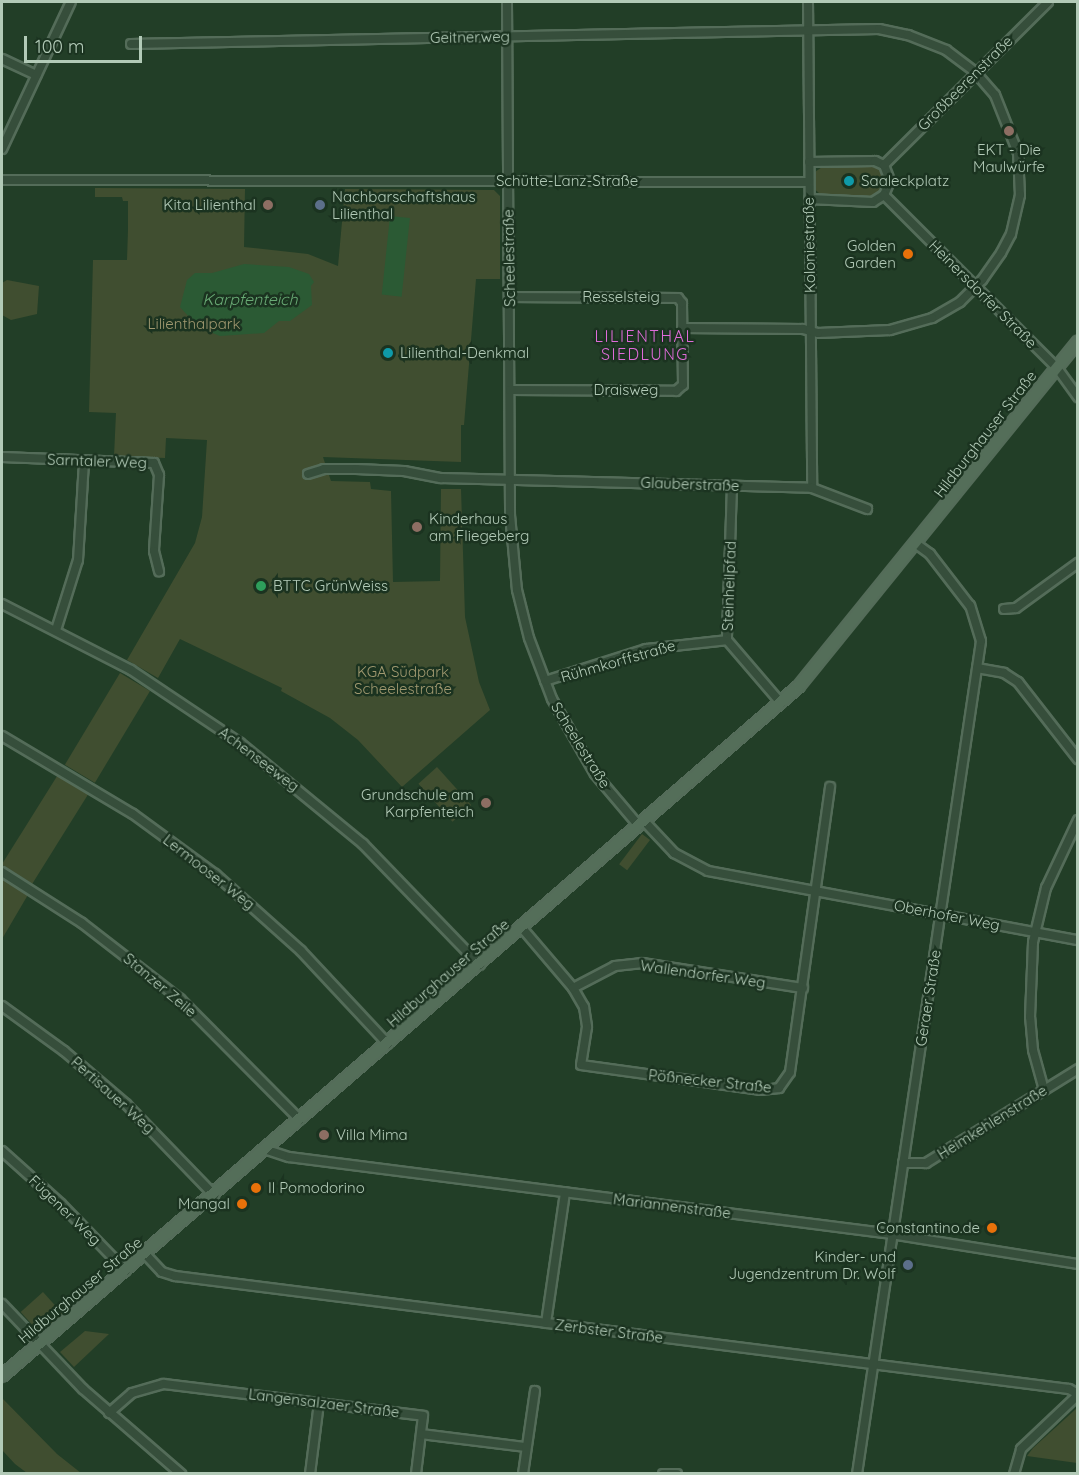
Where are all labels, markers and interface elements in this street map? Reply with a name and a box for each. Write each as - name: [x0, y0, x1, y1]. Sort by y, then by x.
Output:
- scale bar: [27, 24, 146, 62]
- street label: Geitnerweg: [430, 27, 510, 47]
- street label: Großbeerenstraße: [914, 32, 1016, 134]
- text: 100 m: [35, 35, 84, 58]
- marker: EKT - Die Maulwürfe: [1002, 124, 1016, 138]
- place label: EKT - Die Maulwürfe: [973, 140, 1045, 175]
- street label: Schütte-Lanz-Straße: [496, 172, 638, 190]
- place label: Saaleckplatz: [861, 172, 949, 190]
- marker: Saaleckplatz: [842, 174, 856, 188]
- place label: Nachbarschaftshaus Lilienthal: [332, 187, 476, 222]
- place label: Kita Lilienthal: [163, 196, 256, 214]
- street label: Koloniestraße: [799, 197, 819, 293]
- marker: Kita Lilienthal: [261, 198, 275, 212]
- marker: Nachbarschaftshaus Lilienthal: [313, 198, 327, 212]
- street label: Scheelestraße: [499, 209, 519, 307]
- place label: Golden Garden: [845, 236, 896, 271]
- street label: Heinersdorfer Straße: [925, 236, 1041, 352]
- marker: Golden Garden: [901, 247, 915, 261]
- street label: Resselsteig: [582, 288, 660, 306]
- water label: Karpfenteich: [203, 289, 297, 309]
- park label: Lilienthalpark: [147, 315, 241, 333]
- district label: LILIENTHAL SIEDLUNG: [595, 326, 695, 364]
- place label: Lilienthal-Denkmal: [400, 344, 529, 362]
- marker: Lilienthal-Denkmal: [381, 346, 395, 360]
- street label: Hildburghauser Straße: [930, 367, 1040, 501]
- street label: Draisweg: [594, 381, 658, 399]
- street label: Sarntaler Weg: [47, 450, 147, 472]
- street label: Glauberstraße: [640, 473, 740, 495]
- place label: Kinderhaus am Fliegeberg: [429, 509, 529, 544]
- marker: Kinderhaus am Fliegeberg: [410, 520, 424, 534]
- street label: Steinheilpfad: [718, 541, 740, 631]
- place label: BTTC GrünWeiss: [273, 577, 388, 595]
- marker: BTTC GrünWeiss: [254, 579, 268, 593]
- street label: Rühmkorffstraße: [559, 636, 677, 686]
- park label: KGA Südpark Scheelestraße: [354, 662, 452, 697]
- street label: Scheelestraße: [547, 699, 615, 791]
- street label: Achenseeweg: [215, 723, 303, 795]
- place label: Grundschule am Karpfenteich: [361, 785, 474, 820]
- marker: Grundschule am Karpfenteich: [479, 796, 493, 810]
- street label: Lermooser Weg: [160, 831, 258, 913]
- street label: Oberhofer Weg: [892, 896, 1002, 934]
- street label: Hildburghauser Straße: [383, 915, 513, 1031]
- street label: Geraer Straße: [911, 948, 945, 1048]
- street label: Stanzer Zeile: [120, 949, 200, 1021]
- street label: Wallendorfer Weg: [639, 956, 767, 992]
- street label: Pertisauer Weg: [67, 1053, 159, 1137]
- street label: Pößnecker Straße: [647, 1066, 773, 1096]
- street label: Heimkehlenstraße: [934, 1081, 1050, 1163]
- place label: Villa Mima: [336, 1126, 408, 1144]
- marker: Villa Mima: [317, 1128, 331, 1142]
- street label: Fügener Weg: [25, 1171, 105, 1249]
- place label: Il Pomodorino: [268, 1179, 365, 1197]
- marker: Il Pomodorino: [249, 1181, 263, 1195]
- street label: Mariannenstraße: [612, 1190, 732, 1222]
- place label: Mangal: [178, 1195, 230, 1213]
- marker: Mangal: [235, 1197, 249, 1211]
- place label: Constantino.de: [876, 1219, 980, 1237]
- marker: Constantino.de: [985, 1221, 999, 1235]
- street label: Hildburghauser Straße: [14, 1233, 146, 1347]
- place label: Kinder- und Jugendzentrum Dr. Wolf: [728, 1247, 896, 1282]
- marker: Kinder- und Jugendzentrum Dr. Wolf: [901, 1258, 915, 1272]
- street label: Zerbster Straße: [554, 1315, 664, 1347]
- street label: Langensalzaer Straße: [247, 1385, 401, 1421]

